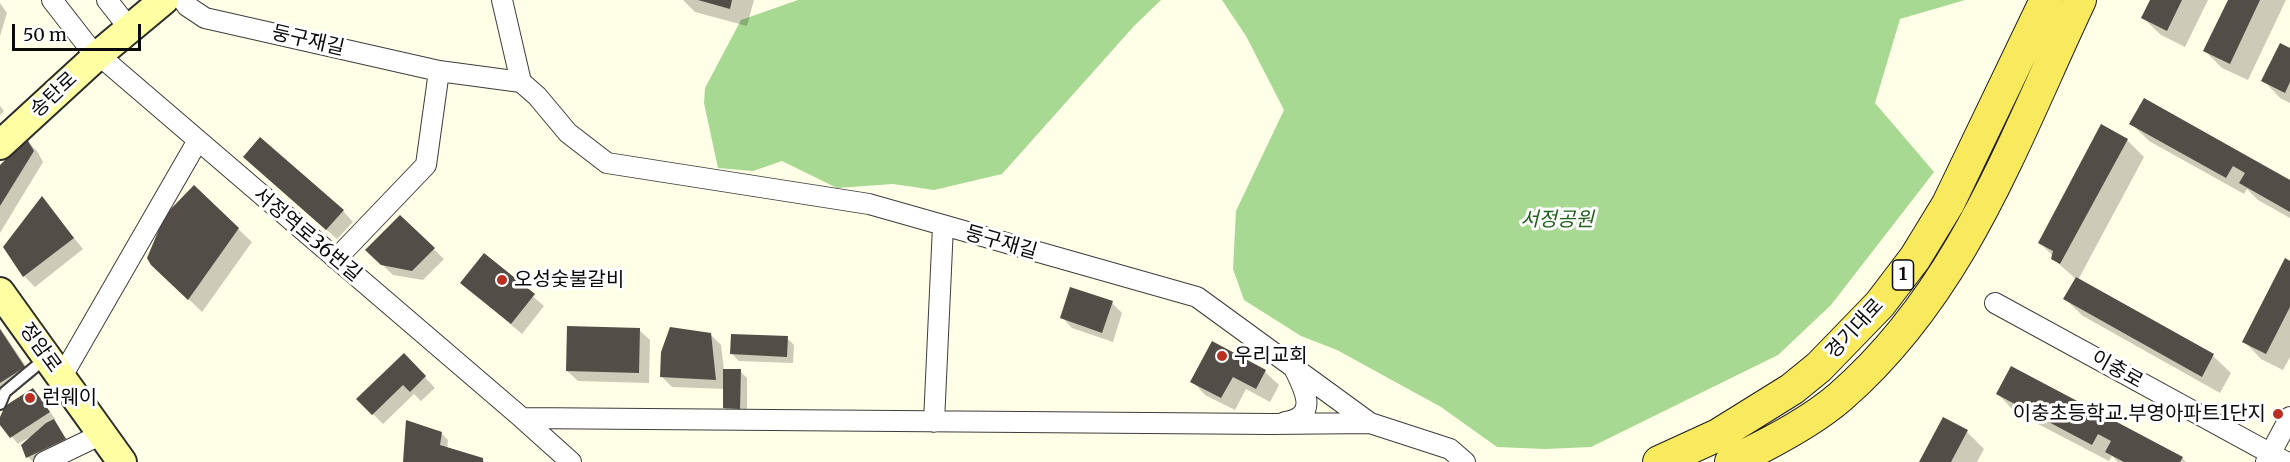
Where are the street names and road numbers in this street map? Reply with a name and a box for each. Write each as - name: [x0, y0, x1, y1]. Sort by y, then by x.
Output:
- street label: 둥구재길: [269, 21, 347, 61]
- street label: 송탄로: [26, 67, 82, 123]
- street label: 서정역로36번길: [248, 183, 366, 287]
- street label: 둥구재길: [962, 221, 1040, 265]
- road number: 1: [1892, 260, 1914, 290]
- street label: 경기대로: [1821, 294, 1889, 364]
- street label: 정암로: [14, 319, 66, 377]
- street label: 이충로: [2087, 346, 2147, 394]

